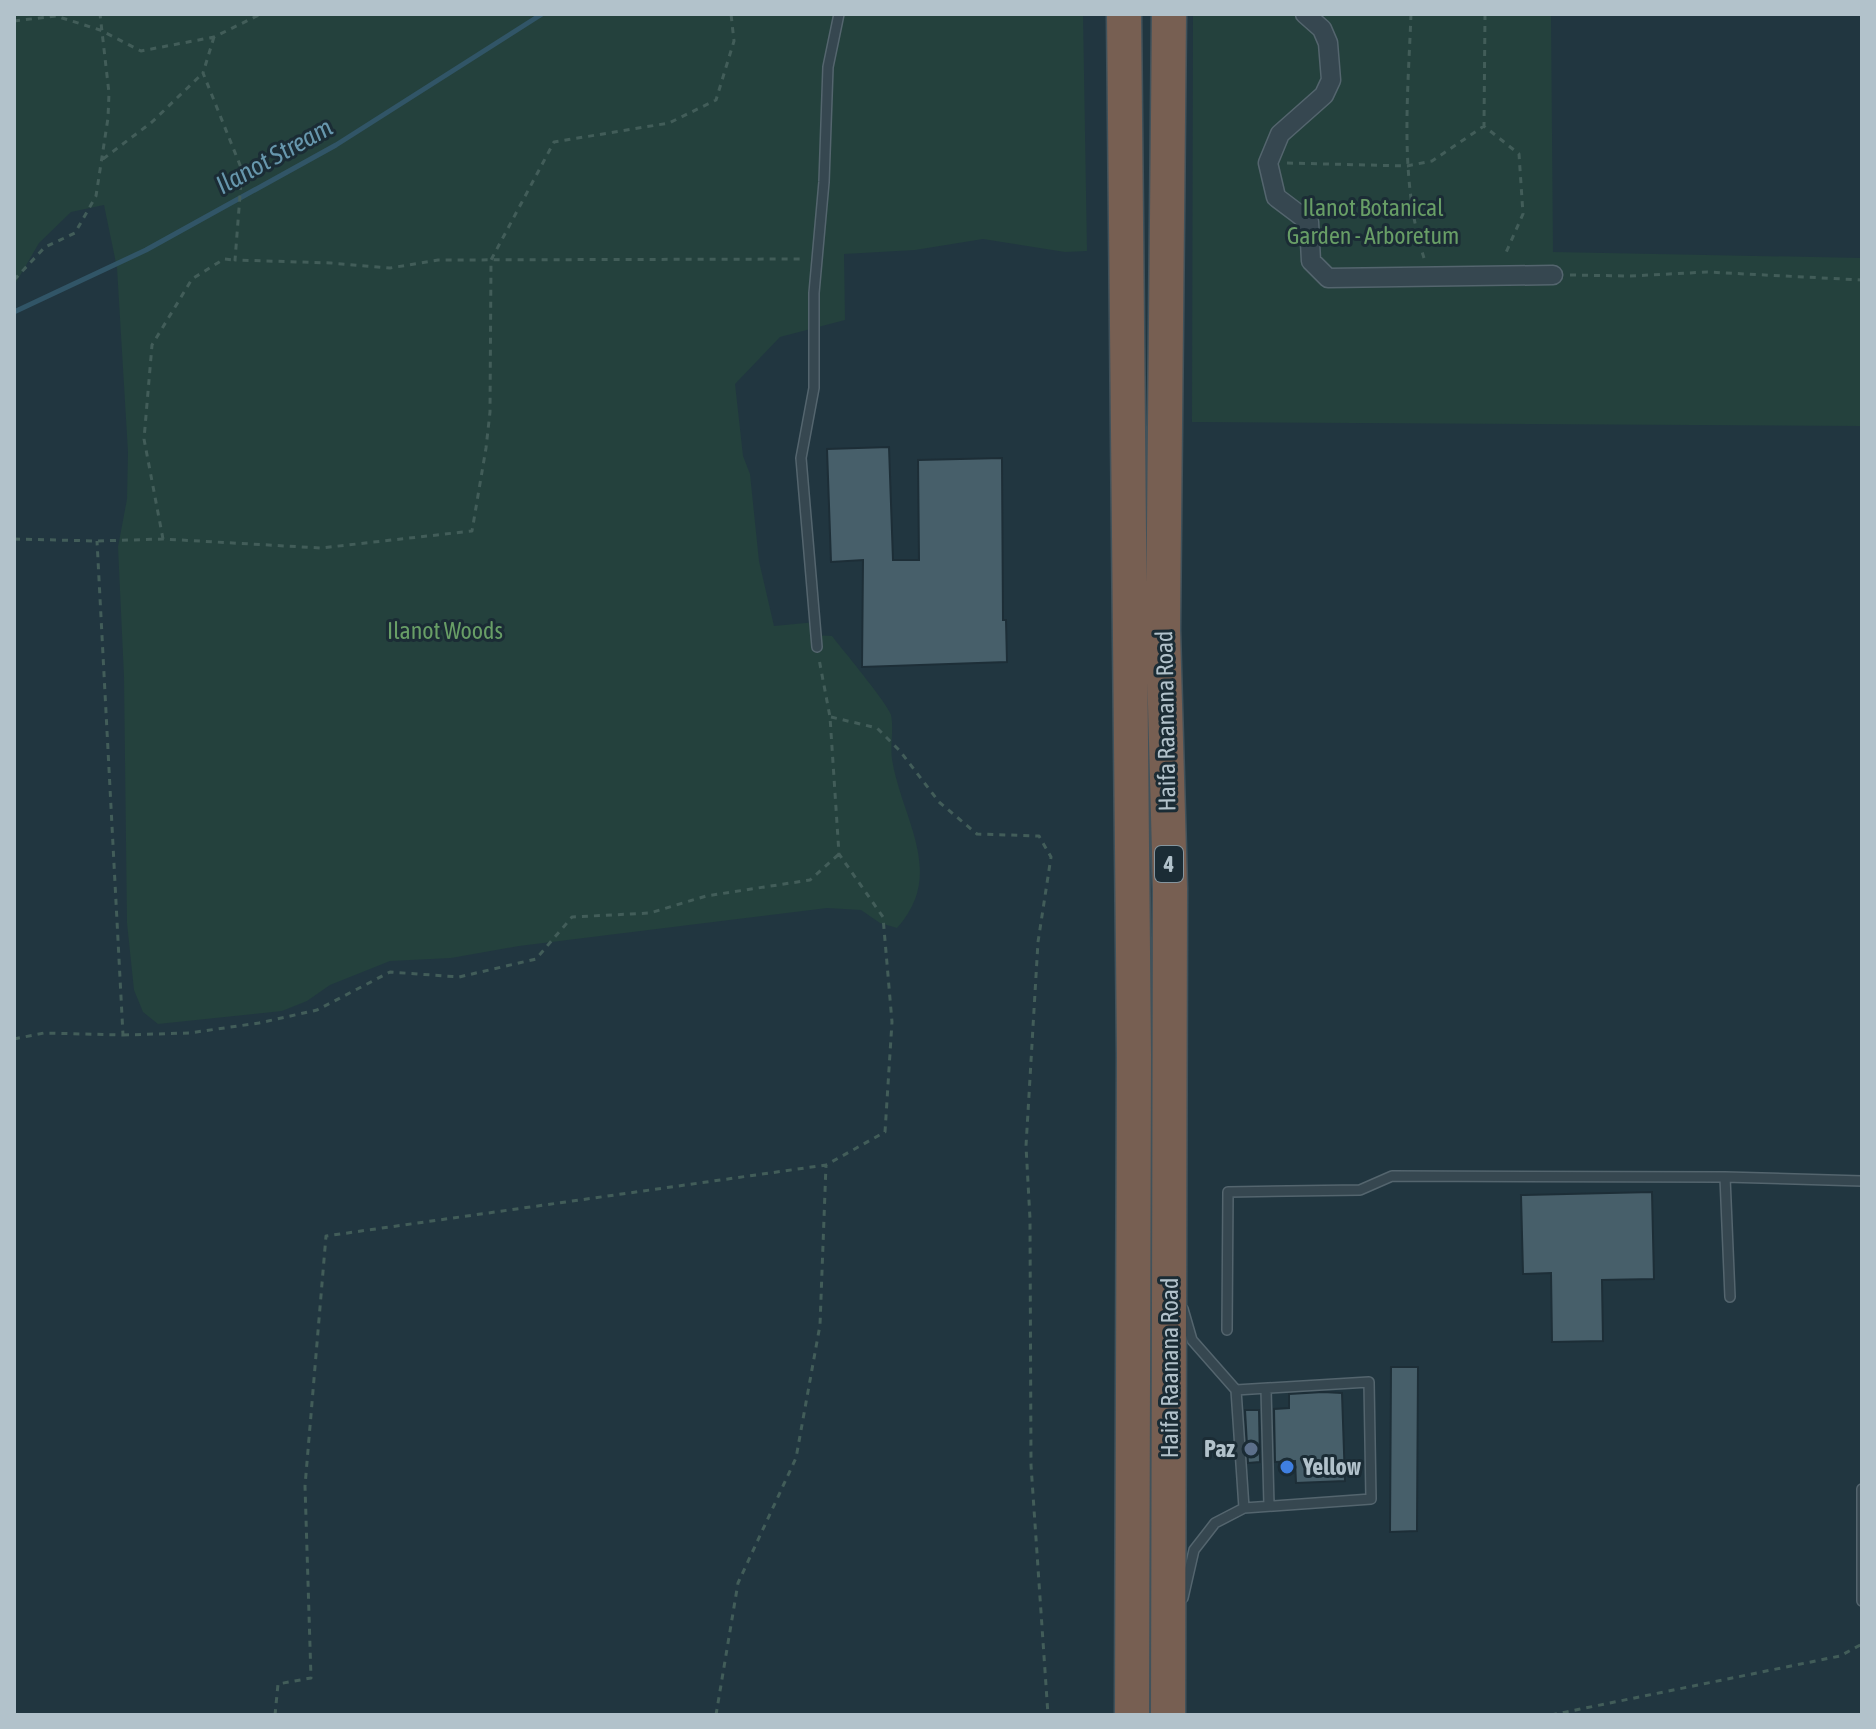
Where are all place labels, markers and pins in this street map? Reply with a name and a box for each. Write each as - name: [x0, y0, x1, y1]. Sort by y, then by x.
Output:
- place label: Paz: [1204, 1435, 1235, 1462]
- marker: Paz: [1242, 1440, 1260, 1458]
- place label: Yellow: [1302, 1453, 1362, 1480]
- marker: Yellow: [1278, 1458, 1296, 1476]

